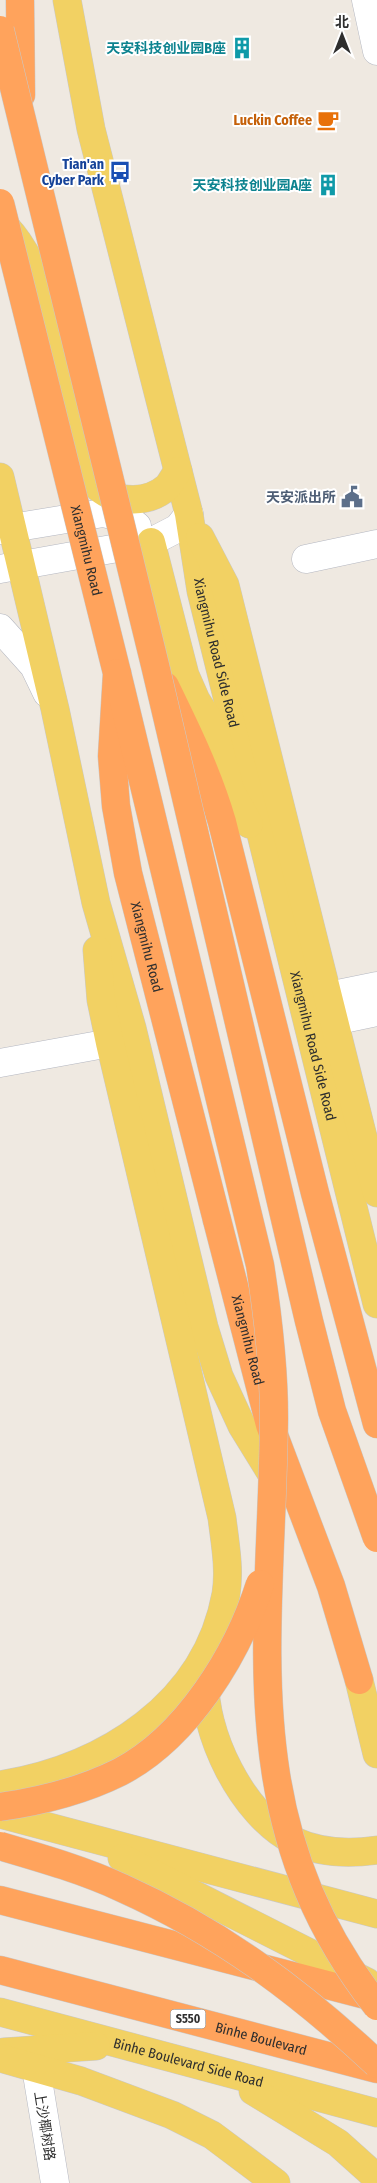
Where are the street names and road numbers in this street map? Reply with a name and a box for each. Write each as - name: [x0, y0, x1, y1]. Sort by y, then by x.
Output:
- street label: Xiangmihu Road: [67, 504, 105, 598]
- street label: Xiangmihu Road Side Road: [190, 577, 242, 729]
- street label: Xiangmihu Road: [127, 900, 166, 994]
- street label: Xiangmihu Road Side Road: [286, 970, 339, 1122]
- street label: Xiangmihu Road: [228, 1293, 267, 1387]
- road number: S550: [170, 2010, 206, 2028]
- street label: Binhe Boulevard: [213, 2019, 309, 2059]
- street label: Binhe Boulevard Side Road: [111, 2035, 265, 2091]
- street label: 上沙椰树路: [31, 2090, 58, 2162]

